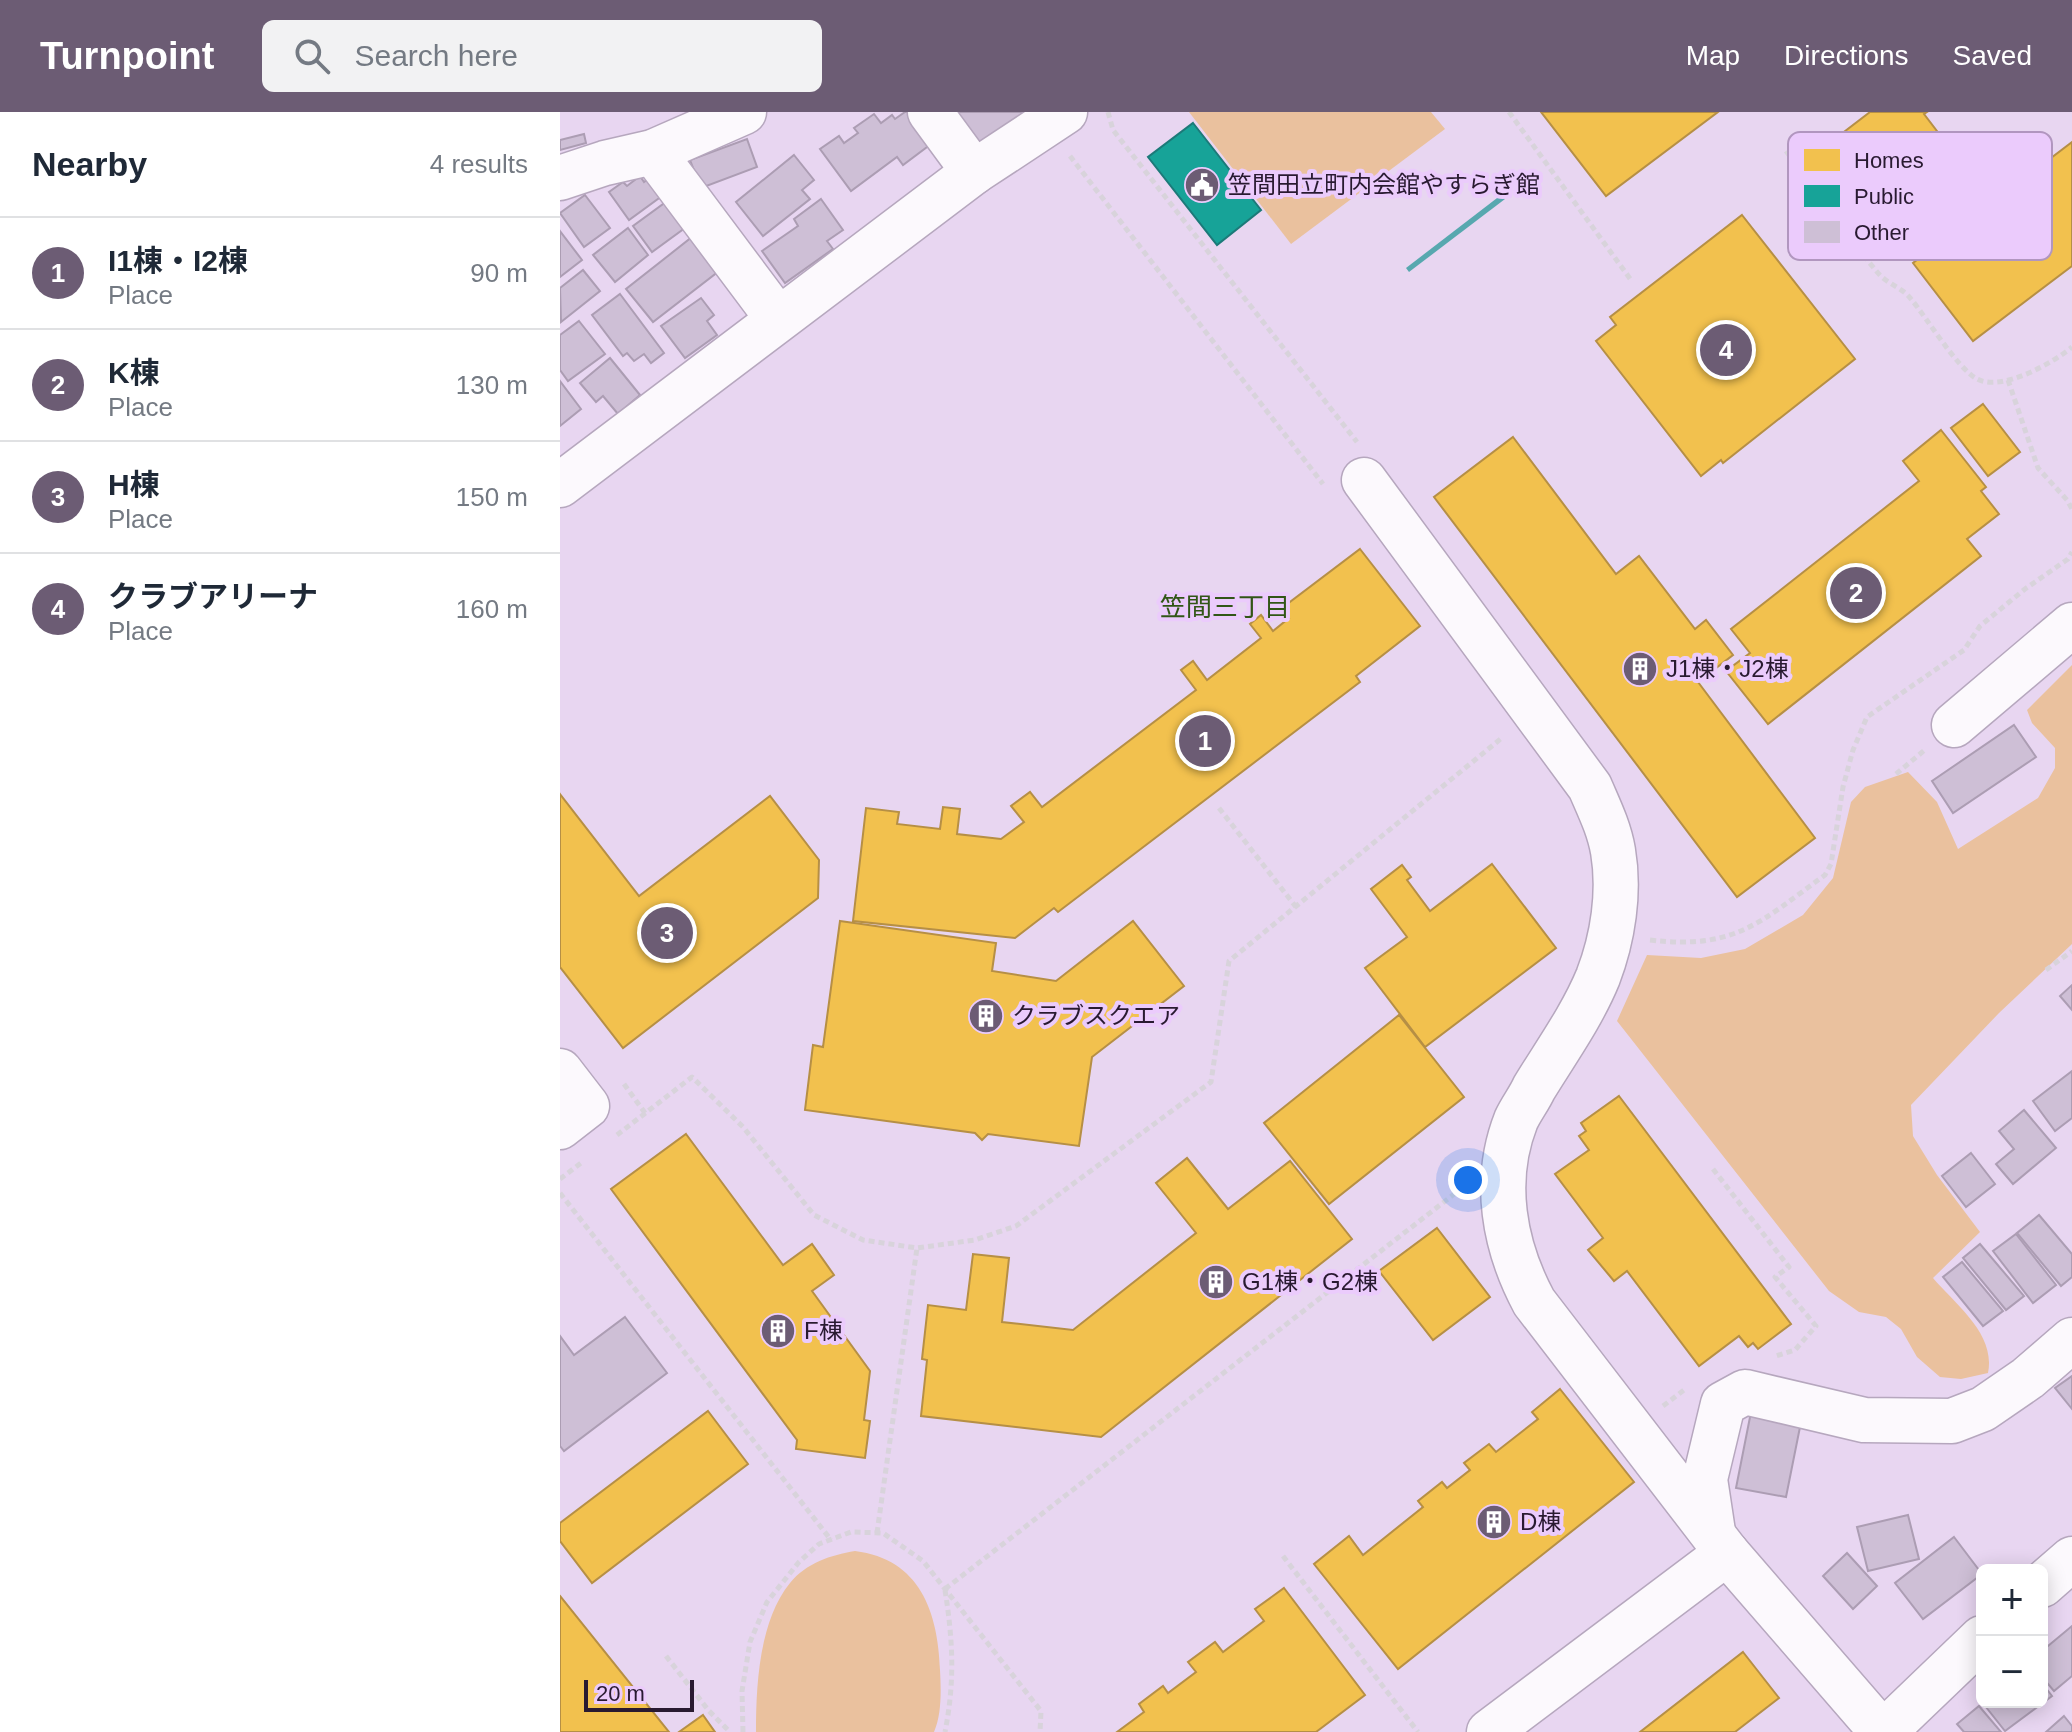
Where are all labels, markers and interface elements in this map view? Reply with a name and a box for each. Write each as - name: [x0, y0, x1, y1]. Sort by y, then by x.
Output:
- search box: [262, 20, 822, 92]
- icon: search: [290, 34, 334, 78]
- text: Turnpoint: [40, 35, 214, 77]
- text: Search here: [354, 39, 518, 72]
- text: Map: [1686, 40, 1740, 71]
- text: Directions: [1784, 40, 1909, 71]
- text: Saved: [1953, 40, 2032, 71]
- legend: [1788, 132, 2052, 260]
- text: Nearby: [32, 145, 147, 183]
- text: Homes: [1854, 148, 1924, 173]
- text: 4 results: [430, 149, 528, 179]
- public building icon: 笠間田立町内会館やすらぎ館: [1183, 166, 1221, 204]
- place label: 笠間田立町内会館やすらぎ館: [1228, 171, 1540, 198]
- text: Public: [1854, 184, 1914, 209]
- text: Other: [1854, 220, 1909, 245]
- text: I1棟・I2棟: [108, 244, 248, 277]
- text: 1: [51, 258, 65, 288]
- text: 90 m: [470, 258, 528, 288]
- text: Place: [108, 280, 173, 310]
- pin: 4: [1700, 320, 1752, 380]
- text: K棟: [108, 356, 160, 389]
- text: 2: [51, 370, 65, 400]
- text: 130 m: [456, 370, 528, 400]
- text: Place: [108, 392, 173, 422]
- text: H棟: [108, 468, 160, 501]
- text: 3: [51, 482, 65, 512]
- text: 150 m: [456, 482, 528, 512]
- text: Place: [108, 504, 173, 534]
- pin: 2: [1830, 563, 1882, 623]
- text: クラブアリーナ: [108, 580, 318, 613]
- district label: 笠間三丁目: [1160, 592, 1290, 622]
- text: 4: [51, 594, 65, 624]
- text: 160 m: [456, 594, 528, 624]
- text: Place: [108, 616, 173, 646]
- building icon: J1棟・J2棟: [1621, 650, 1659, 688]
- place label: J1棟・J2棟: [1666, 655, 1789, 682]
- pin: 1: [1179, 711, 1231, 771]
- pin: 3: [641, 903, 693, 963]
- building icon: クラブスクエア: [967, 997, 1005, 1035]
- place label: クラブスクエア: [1012, 1002, 1180, 1029]
- your location: [1448, 1160, 1488, 1200]
- building icon: G1棟・G2棟: [1197, 1263, 1235, 1301]
- place label: G1棟・G2棟: [1242, 1268, 1378, 1295]
- building icon: F棟: [759, 1312, 797, 1350]
- place label: F棟: [804, 1317, 843, 1344]
- building icon: D棟: [1475, 1503, 1513, 1541]
- place label: D棟: [1520, 1508, 1561, 1535]
- map controls: [1976, 1564, 2048, 1708]
- button: +: [1976, 1564, 2048, 1636]
- button: −: [1976, 1636, 2048, 1708]
- scale bar: [584, 1676, 694, 1712]
- text: 20 m: [596, 1681, 645, 1706]

